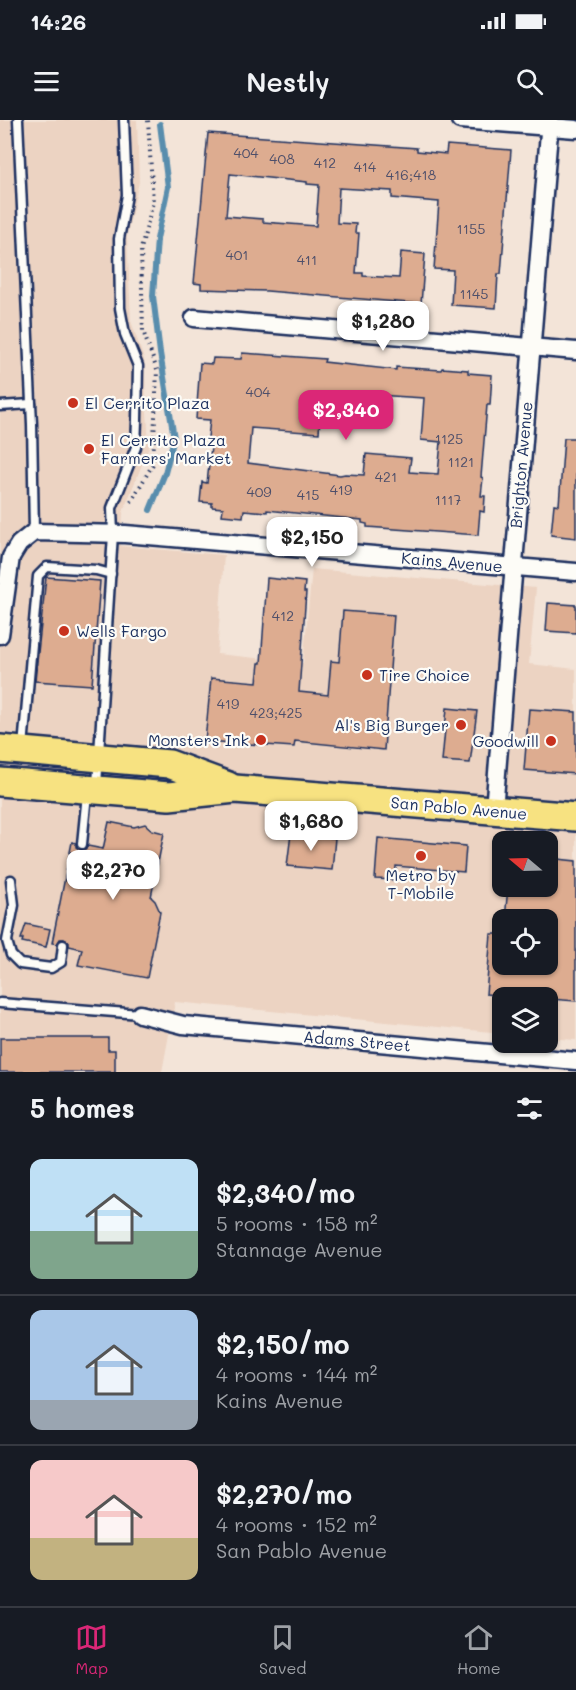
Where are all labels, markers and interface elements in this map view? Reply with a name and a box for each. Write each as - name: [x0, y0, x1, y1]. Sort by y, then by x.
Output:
- text: 14:26: [30, 7, 86, 36]
- text: Nestly: [246, 64, 330, 99]
- icon: menu: [30, 65, 63, 98]
- icon: search: [513, 65, 546, 98]
- house number: 404: [233, 143, 259, 162]
- house number: 408: [269, 149, 295, 168]
- house number: 412: [314, 153, 336, 172]
- house number: 414: [354, 157, 377, 176]
- house number: 416;418: [386, 165, 436, 184]
- house number: 1155: [457, 219, 485, 238]
- house number: 401: [225, 245, 249, 264]
- house number: 411: [297, 250, 317, 269]
- house number: 1145: [460, 284, 488, 303]
- pin: $1,280: [334, 301, 432, 352]
- text: $1,280: [351, 307, 415, 333]
- house number: 404: [245, 382, 271, 401]
- pin: $2,340: [297, 390, 395, 441]
- place label: El Cerrito Plaza: [85, 392, 210, 413]
- marker: El Cerrito Plaza: [66, 396, 80, 410]
- text: $2,340: [312, 396, 380, 422]
- street label: Brighton Avenue: [505, 401, 536, 529]
- place label: El Cerrito Plaza Farmers' Market: [101, 429, 231, 468]
- house number: 1125: [435, 429, 463, 448]
- marker: El Cerrito Plaza Farmers' Market: [82, 442, 96, 456]
- house number: 1121: [448, 452, 474, 471]
- house number: 421: [375, 467, 397, 486]
- house number: 419: [330, 480, 352, 499]
- house number: 409: [246, 482, 272, 501]
- house number: 415: [297, 485, 319, 504]
- house number: 1117: [435, 490, 461, 509]
- pin: $2,150: [263, 517, 361, 568]
- text: $2,150: [280, 523, 344, 549]
- street label: Kains Avenue: [400, 547, 504, 576]
- house number: 412: [272, 606, 294, 625]
- place label: Wells Fargo: [76, 620, 167, 641]
- marker: Wells Fargo: [57, 624, 71, 638]
- place label: Tire Choice: [379, 664, 470, 685]
- marker: Tire Choice: [360, 668, 374, 682]
- house number: 419: [217, 694, 239, 713]
- house number: 423;425: [249, 703, 303, 722]
- place label: Al's Big Burger: [334, 714, 449, 735]
- marker: Al's Big Burger: [454, 718, 468, 732]
- place label: Monsters Ink: [148, 729, 249, 750]
- place label: Goodwill: [473, 730, 539, 751]
- marker: Monsters Ink: [254, 733, 268, 747]
- marker: Goodwill: [544, 734, 558, 748]
- street label: San Pablo Avenue: [390, 791, 528, 824]
- pin: $1,680: [262, 801, 360, 852]
- text: $1,680: [279, 807, 343, 833]
- north arrow: [492, 831, 558, 897]
- map controls: [492, 831, 558, 1053]
- marker: Metro by T-Mobile: [414, 849, 428, 863]
- pin: $2,270: [64, 850, 162, 901]
- text: $2,270: [81, 856, 145, 882]
- place label: Metro by T-Mobile: [386, 864, 456, 903]
- button: locate: [492, 909, 558, 975]
- button: layers: [492, 987, 558, 1053]
- street label: Adams Street: [302, 1025, 412, 1056]
- text: 5 homes: [30, 1091, 135, 1125]
- icon: filters: [513, 1092, 546, 1125]
- text: $2,340/mo: [216, 1176, 355, 1210]
- icon: home: [78, 1183, 150, 1255]
- text: 5 rooms · 158 m²: [216, 1210, 378, 1236]
- text: Stannage Avenue: [216, 1236, 383, 1262]
- text: $2,150/mo: [216, 1327, 350, 1361]
- icon: home: [78, 1334, 150, 1406]
- text: 4 rooms · 144 m²: [216, 1361, 377, 1387]
- text: Kains Avenue: [216, 1387, 343, 1413]
- text: $2,270/mo: [216, 1477, 352, 1511]
- icon: home: [78, 1484, 150, 1556]
- text: 4 rooms · 152 m²: [216, 1511, 377, 1537]
- text: San Pablo Avenue: [216, 1537, 387, 1563]
- tab: Map: [75, 1621, 108, 1678]
- tab: Saved: [259, 1621, 306, 1678]
- tab: Home: [457, 1621, 501, 1678]

